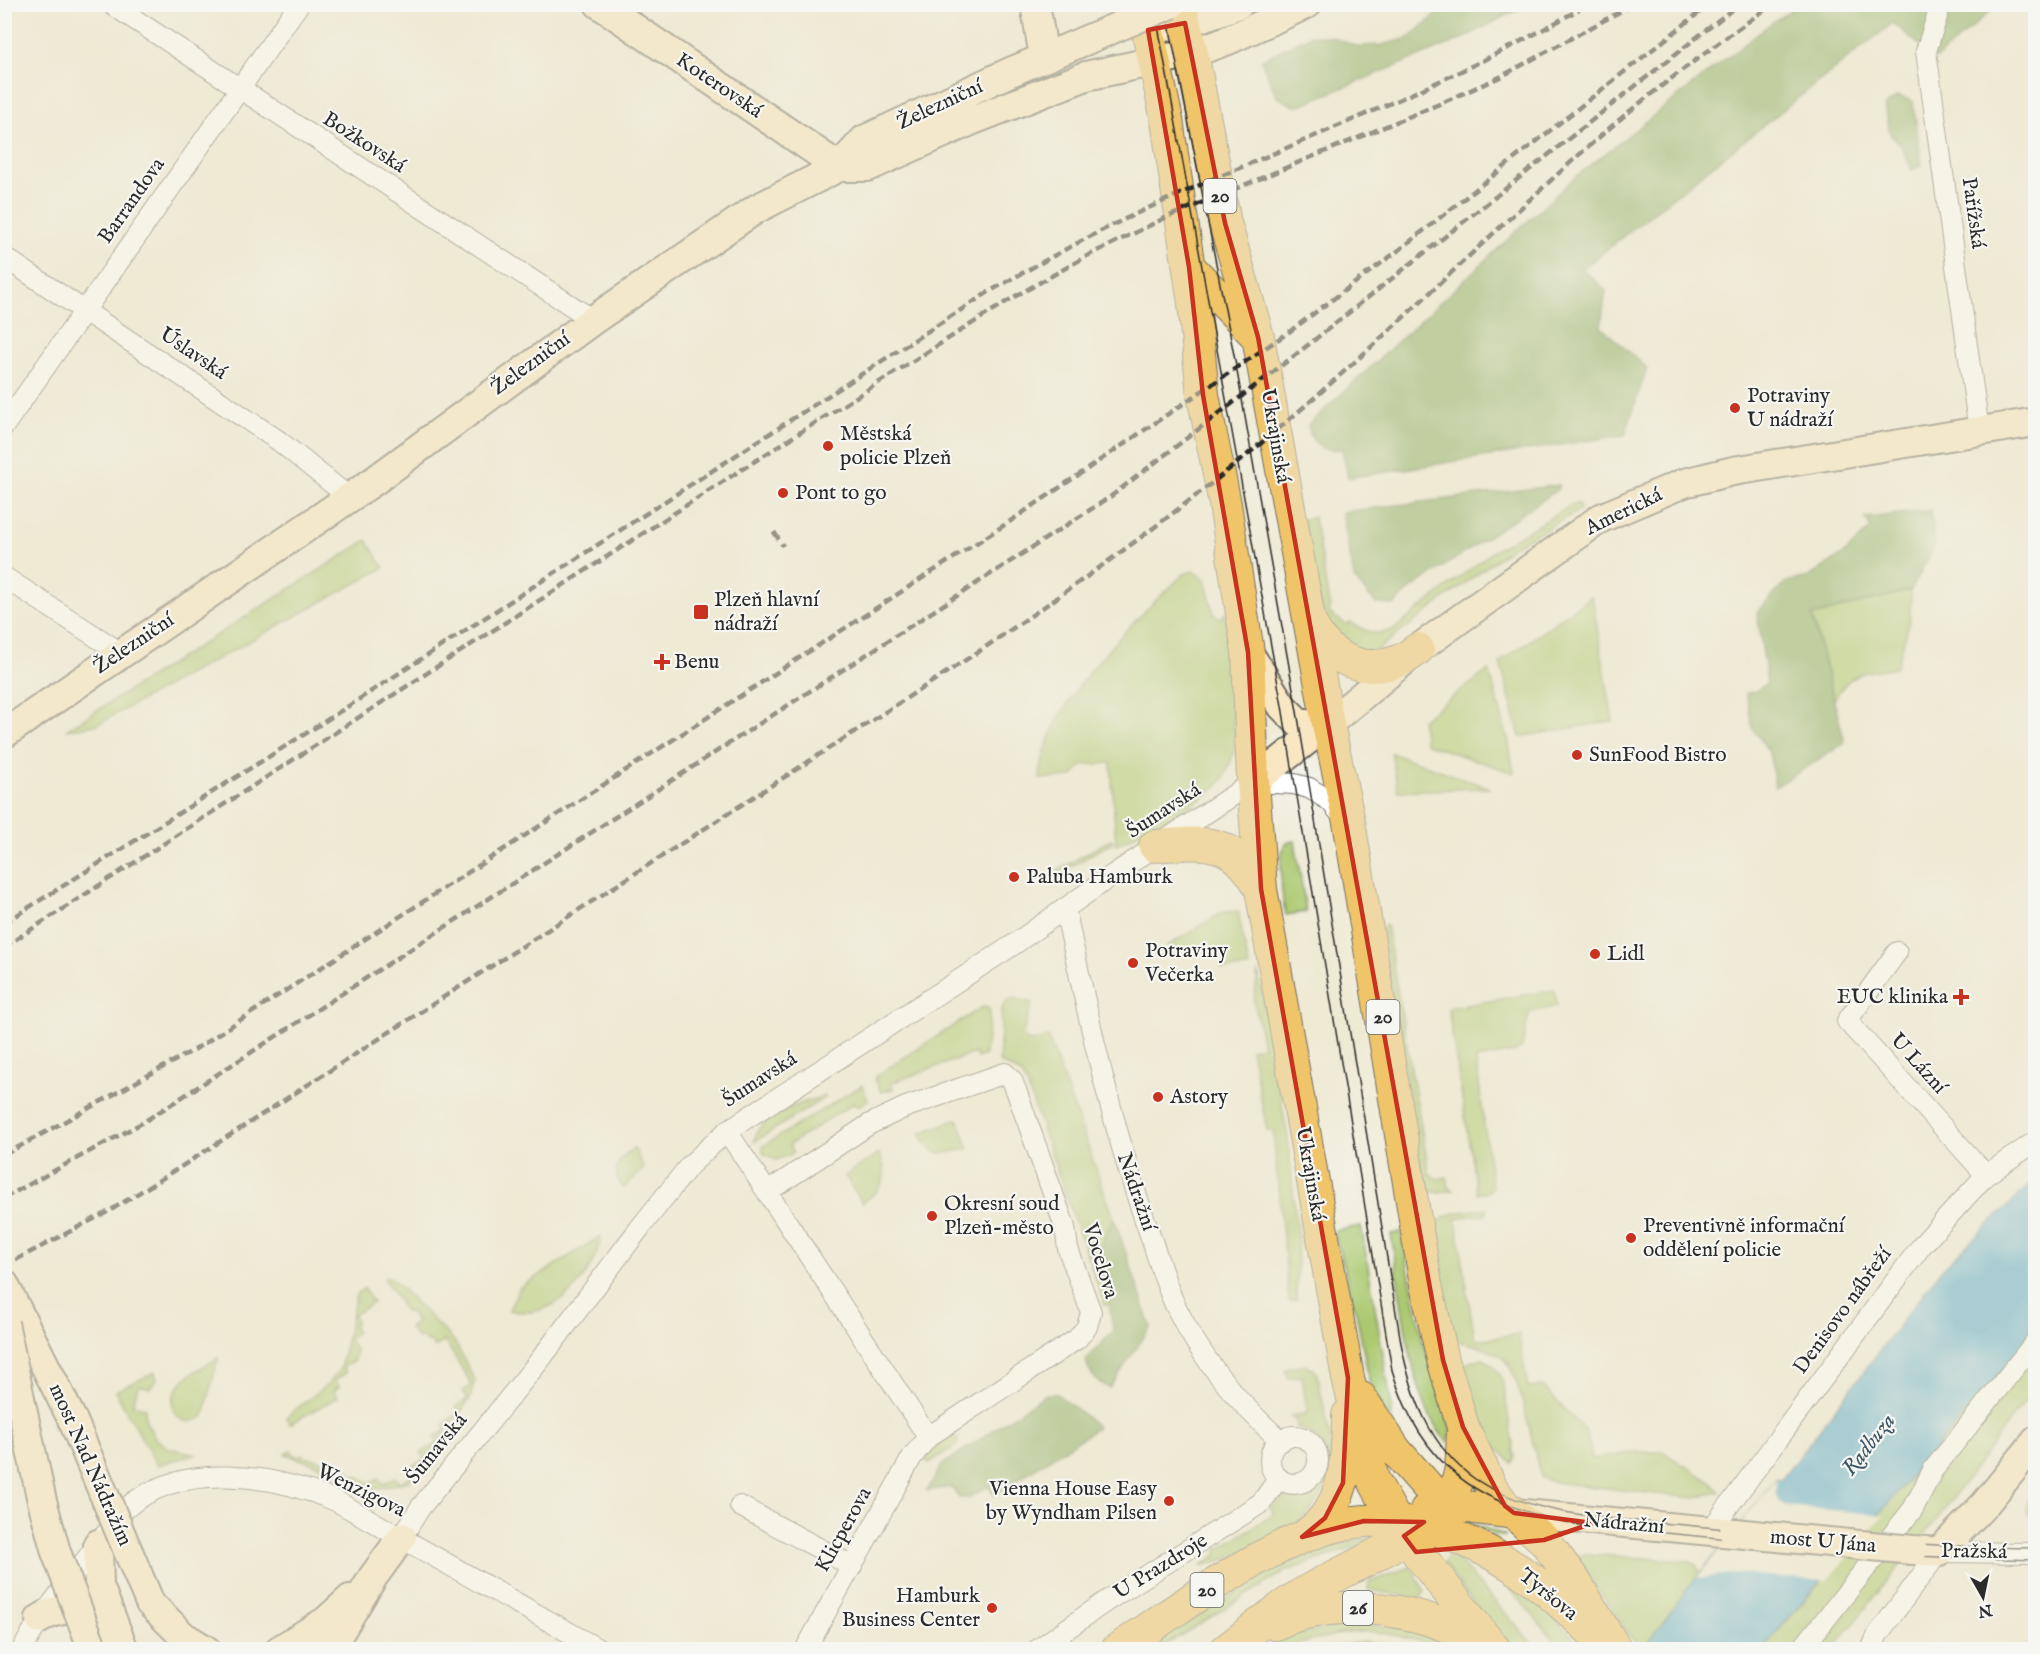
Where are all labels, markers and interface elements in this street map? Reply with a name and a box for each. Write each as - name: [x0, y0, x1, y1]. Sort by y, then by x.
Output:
- street label: Koterovská: [670, 47, 768, 125]
- street label: Železniční: [893, 73, 989, 137]
- street label: Božkovská: [317, 106, 412, 180]
- street label: Barrandova: [92, 152, 172, 249]
- street label: Pařížská: [1955, 176, 1991, 251]
- road number: 20: [1204, 179, 1236, 213]
- street label: Úslavská: [154, 321, 233, 387]
- street label: Železniční: [486, 325, 577, 402]
- place label: Potraviny U nádraží: [1747, 383, 1834, 434]
- street label: Ukrajinská: [1253, 387, 1297, 486]
- marker: Potraviny U nádraží: [1728, 401, 1742, 415]
- place label: Městská policie Plzeň: [840, 421, 951, 472]
- marker: Městská policie Plzeň: [821, 439, 835, 453]
- place label: Pont to go: [795, 480, 887, 507]
- street label: Americká: [1580, 481, 1668, 543]
- marker: Pont to go: [776, 486, 790, 500]
- place label: Plzeň hlavní nádraží: [714, 587, 820, 638]
- marker: Plzeň hlavní nádraží: [692, 603, 710, 621]
- street label: Železniční: [88, 606, 181, 681]
- place label: Benu: [674, 649, 720, 676]
- marker: Benu: [655, 655, 669, 669]
- place label: SunFood Bistro: [1589, 742, 1727, 769]
- marker: SunFood Bistro: [1570, 748, 1584, 762]
- street label: Šumavská: [1121, 776, 1207, 845]
- place label: Paluba Hamburk: [1026, 864, 1173, 891]
- marker: Paluba Hamburk: [1007, 870, 1021, 884]
- place label: Potraviny Večerka: [1144, 938, 1229, 989]
- place label: Lidl: [1607, 941, 1645, 968]
- marker: Lidl: [1588, 947, 1602, 961]
- marker: Potraviny Večerka: [1126, 956, 1140, 970]
- place label: EUC klinika: [1837, 984, 1949, 1011]
- marker: EUC klinika: [1952, 988, 1970, 1006]
- road number: 20: [1366, 1000, 1400, 1034]
- street label: U Lázní: [1884, 1028, 1953, 1101]
- street label: Šumavská: [717, 1045, 803, 1114]
- place label: Astory: [1169, 1084, 1229, 1111]
- marker: Astory: [1151, 1090, 1165, 1104]
- street label: Ukrajinská: [1288, 1125, 1332, 1224]
- street label: Nádražní: [1110, 1149, 1162, 1236]
- place label: Okresní soud Plzeň-město: [944, 1191, 1060, 1242]
- marker: Okresní soud Plzeň-město: [925, 1209, 939, 1223]
- place label: Preventivně informační oddělení policie: [1643, 1213, 1846, 1264]
- street label: Vocelova: [1075, 1219, 1125, 1303]
- marker: Preventivně informační oddělení policie: [1624, 1231, 1638, 1245]
- street label: Denisovo nábřeží: [1788, 1241, 1899, 1380]
- street label: most Nad Nádražím: [42, 1379, 138, 1551]
- street label: Šumavská: [399, 1407, 474, 1490]
- water label: Radbuza: [1836, 1408, 1902, 1482]
- street label: Wenzigova: [312, 1458, 411, 1525]
- place label: Vienna House Easy by Wyndham Pilsen: [986, 1476, 1158, 1527]
- street label: Klicperova: [809, 1482, 879, 1578]
- marker: Vienna House Easy by Wyndham Pilsen: [1162, 1494, 1176, 1508]
- street label: Nádražní: [1582, 1507, 1667, 1541]
- street label: most U Jána: [1769, 1524, 1878, 1560]
- street label: U Prazdroje: [1109, 1527, 1213, 1606]
- street label: Pražská: [1941, 1538, 2008, 1566]
- street label: Tyršova: [1513, 1563, 1584, 1628]
- north arrow: [1953, 1567, 2013, 1627]
- road number: 20: [1190, 1573, 1224, 1607]
- place label: Hamburk Business Center: [842, 1583, 981, 1634]
- road number: 26: [1343, 1591, 1373, 1625]
- text: N: [1976, 1599, 1994, 1621]
- marker: Hamburk Business Center: [985, 1601, 999, 1615]

